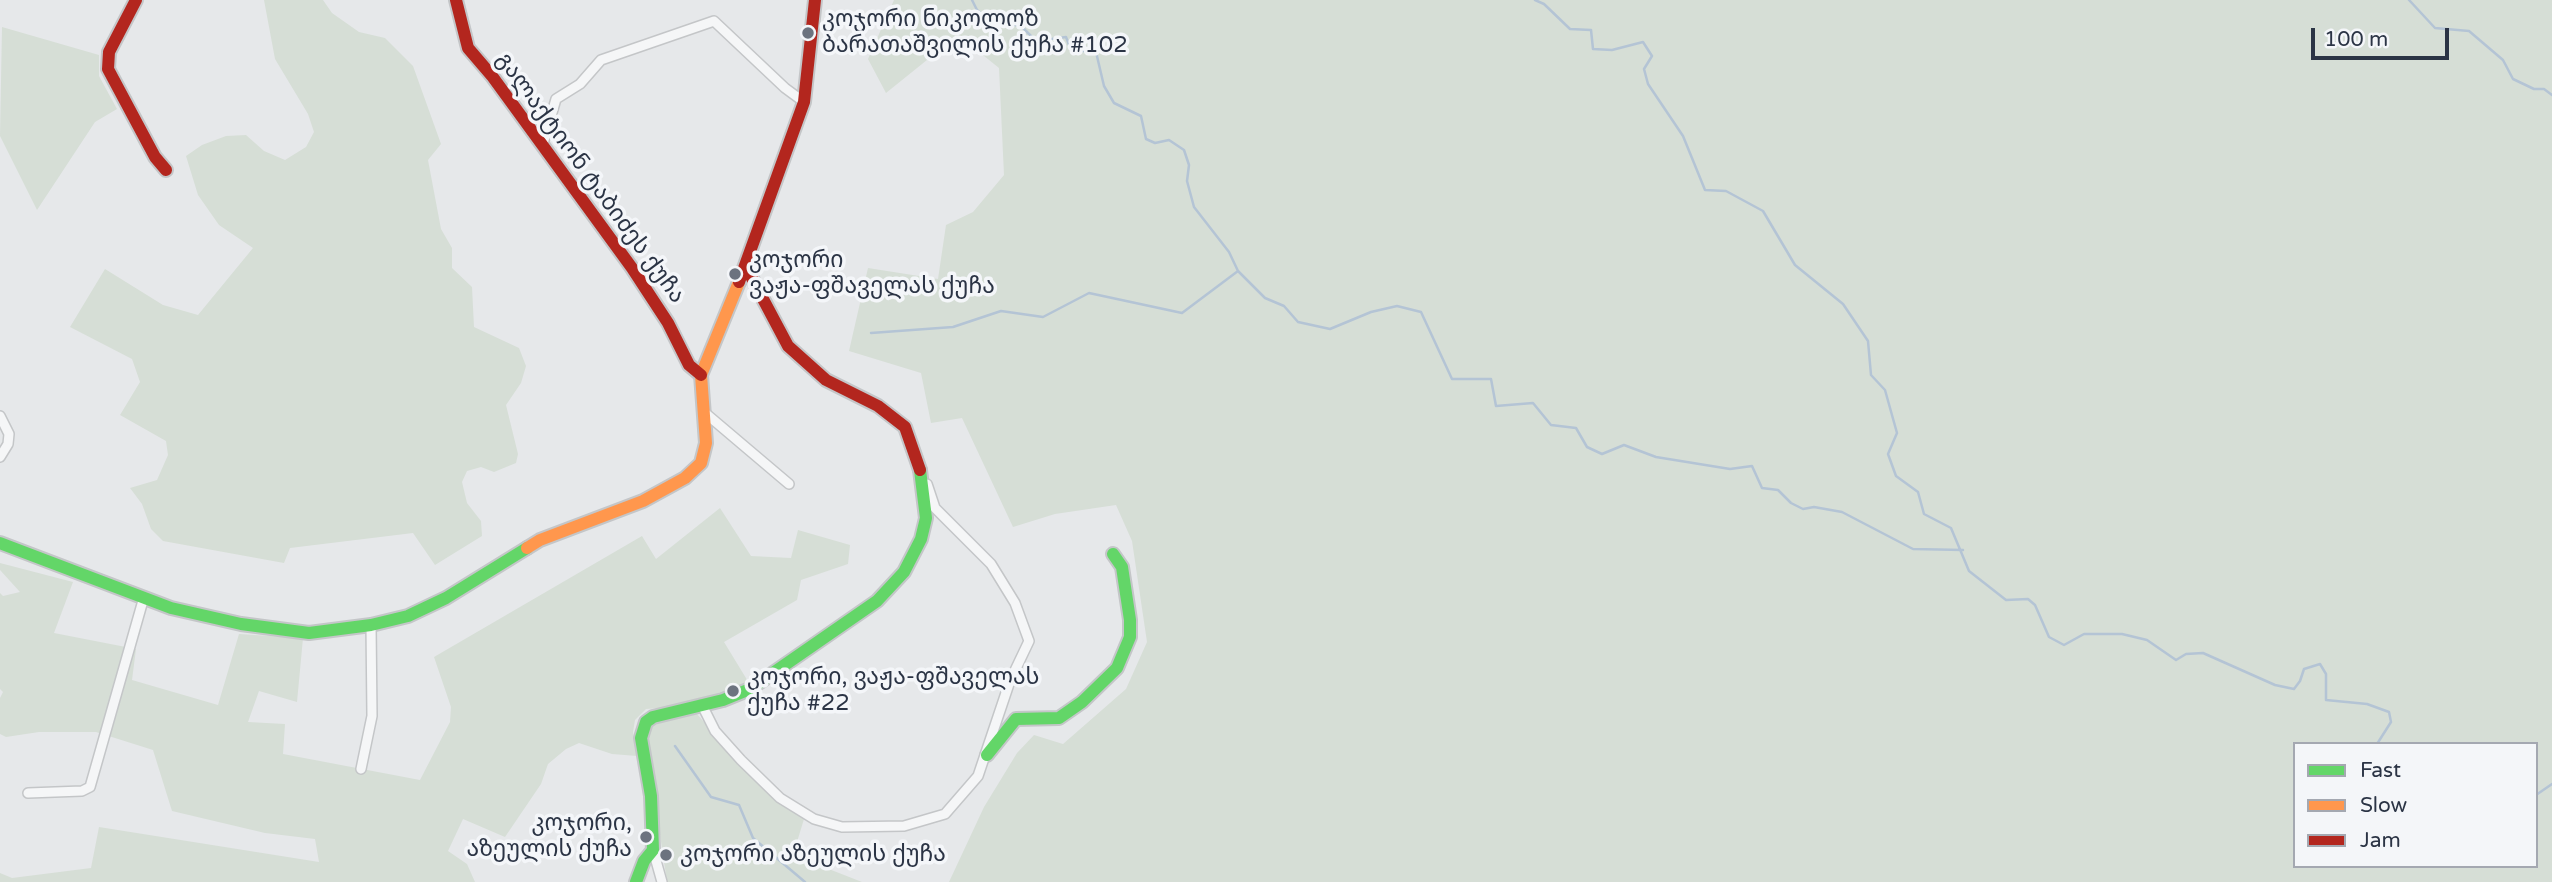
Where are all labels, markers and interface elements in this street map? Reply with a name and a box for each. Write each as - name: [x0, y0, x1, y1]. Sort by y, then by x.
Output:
- place label: კოჯორი ნიკოლოზ ბარათაშვილის ქუჩა #102: [822, 6, 1128, 60]
- scale bar: [2314, 14, 2452, 58]
- marker: კოჯორი ნიკოლოზ ბარათაშვილის ქუჩა #102: [800, 25, 816, 41]
- text: 100 m: [2324, 27, 2388, 52]
- street label: გალაქტიონ ტაბიძეს ქუჩა: [490, 47, 690, 309]
- place label: კოჯორი ვაჟა-ფშაველას ქუჩა: [749, 247, 995, 301]
- marker: კოჯორი ვაჟა-ფშაველას ქუჩა: [727, 266, 743, 282]
- place label: კოჯორი, ვაჟა-ფშაველას ქუჩა #22: [747, 664, 1040, 718]
- marker: კოჯორი, ვაჟა-ფშაველას ქუჩა #22: [725, 683, 741, 699]
- legend: [2293, 742, 2538, 868]
- text: Fast: [2360, 758, 2401, 783]
- text: Slow: [2360, 793, 2407, 818]
- place label: კოჯორი, აზეულის ქუჩა: [467, 810, 632, 864]
- text: Jam: [2360, 828, 2401, 853]
- marker: კოჯორი, აზეულის ქუჩა: [638, 829, 654, 845]
- place label: კოჯორი აზეულის ქუჩა: [680, 841, 946, 869]
- marker: კოჯორი აზეულის ქუჩა: [658, 847, 674, 863]

